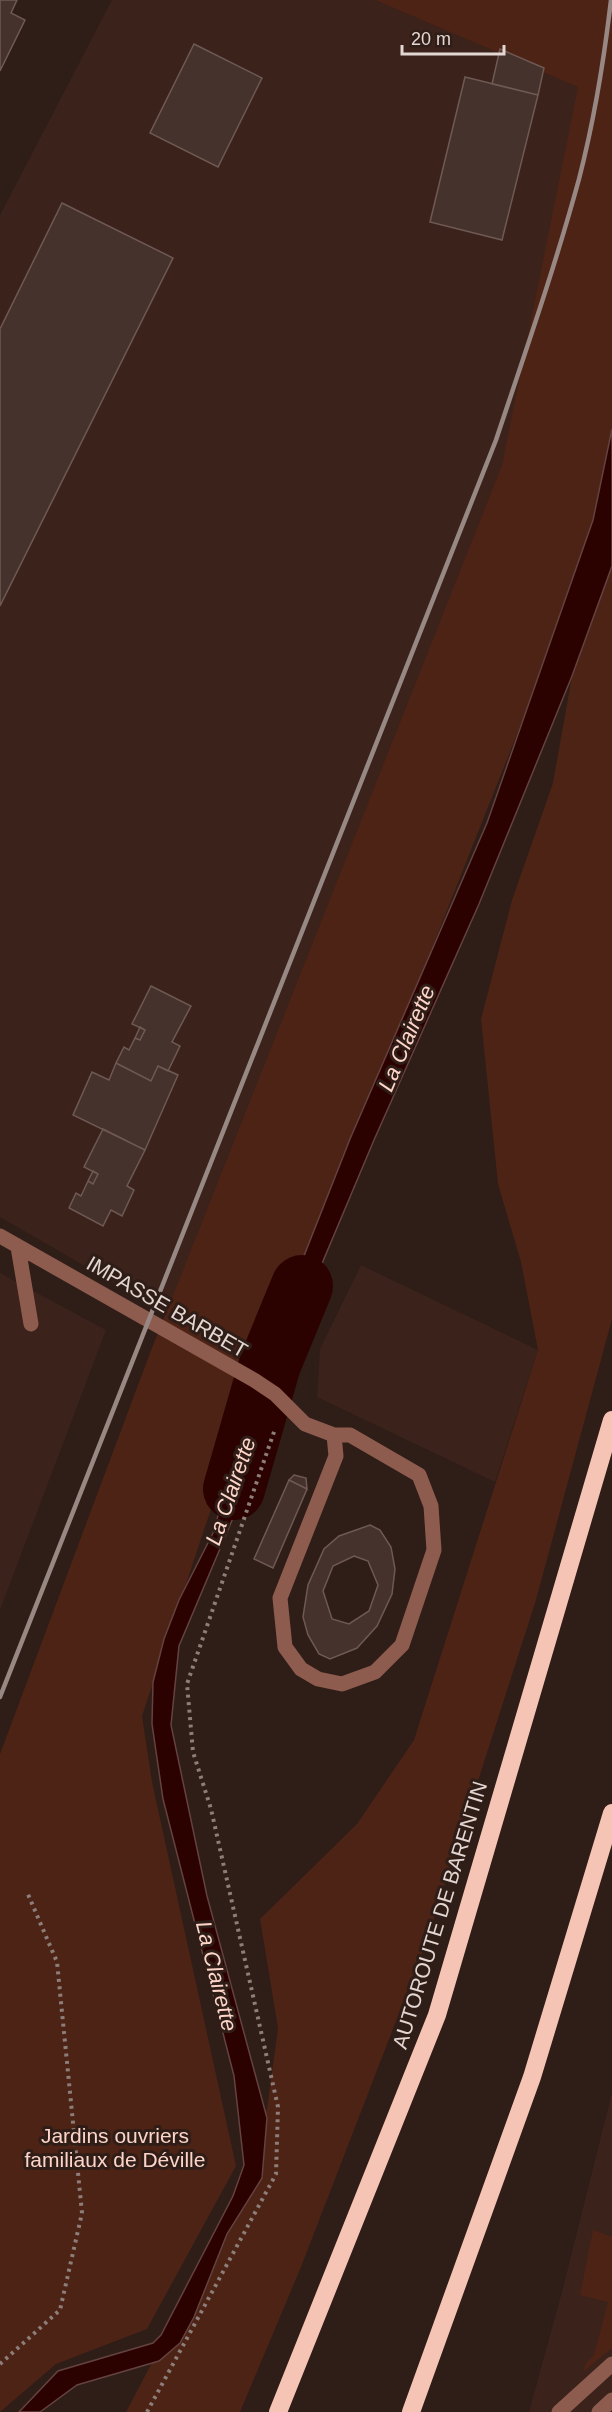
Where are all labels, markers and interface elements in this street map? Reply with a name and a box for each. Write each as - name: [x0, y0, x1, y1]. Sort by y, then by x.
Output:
- scale bar: [402, 18, 504, 56]
- text: 20 m: [411, 29, 451, 49]
- water label: La Clairette: [373, 982, 440, 1095]
- street label: IMPASSE BARBET: [83, 1251, 252, 1362]
- water label: La Clairette: [200, 1434, 261, 1548]
- street label: AUTOROUTE DE BARENTIN: [388, 1778, 491, 2051]
- water label: La Clairette: [191, 1919, 242, 2034]
- park label: Jardins ouvriers familiaux de Déville: [25, 2124, 205, 2171]

